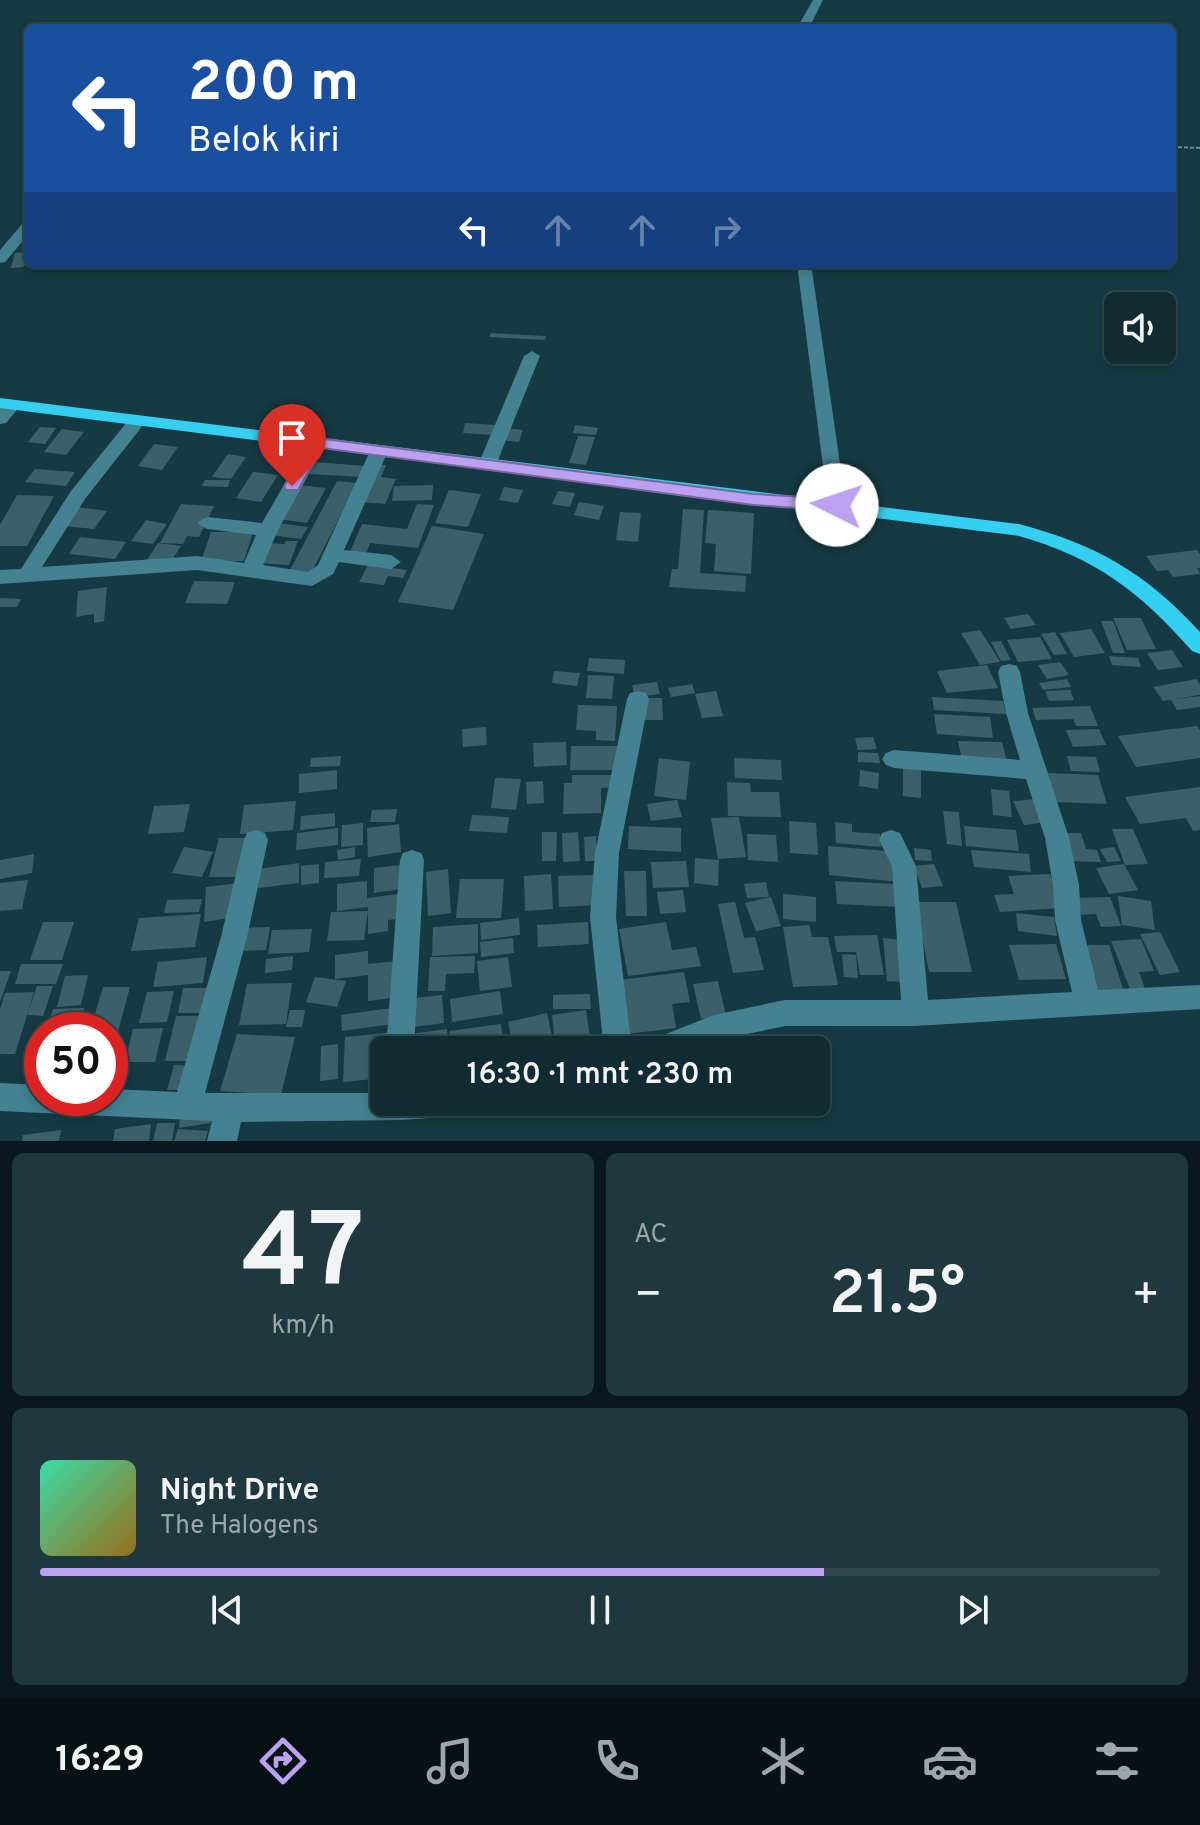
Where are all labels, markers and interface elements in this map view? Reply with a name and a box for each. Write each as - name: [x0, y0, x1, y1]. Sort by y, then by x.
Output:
- text: 200 m: [188, 50, 359, 120]
- icon: left: [56, 56, 160, 160]
- text: Belok kiri: [188, 119, 340, 165]
- icon: left: [452, 208, 496, 252]
- icon: ahead: [536, 208, 580, 252]
- icon: ahead: [620, 208, 664, 252]
- icon: right: [704, 208, 748, 252]
- map controls: [1104, 292, 1176, 364]
- button: sound: [1104, 292, 1176, 364]
- pin: [258, 404, 326, 486]
- icon: arrive: [270, 416, 314, 460]
- position arrow: [795, 463, 879, 547]
- speed limit sign: 50: [24, 1012, 128, 1116]
- text: 16:30 · 1 mnt · 230 m: [467, 1057, 733, 1094]
- text: 47: [242, 1192, 364, 1324]
- text: AC: [634, 1219, 667, 1252]
- text: 21.5°: [829, 1259, 965, 1335]
- text: −: [634, 1269, 662, 1325]
- text: +: [1132, 1269, 1160, 1325]
- text: km/h: [271, 1310, 335, 1343]
- text: Night Drive: [160, 1473, 319, 1510]
- text: The Halogens: [160, 1510, 319, 1543]
- icon: previous: [205, 1588, 249, 1632]
- icon: pause: [578, 1588, 622, 1632]
- icon: next: [951, 1588, 995, 1632]
- icon: directions: [255, 1733, 311, 1789]
- icon: music: [422, 1733, 478, 1789]
- icon: phone: [589, 1733, 645, 1789]
- icon: climate: [755, 1733, 811, 1789]
- icon: car: [922, 1733, 978, 1789]
- icon: filters: [1089, 1733, 1145, 1789]
- text: 16:29: [55, 1738, 145, 1784]

